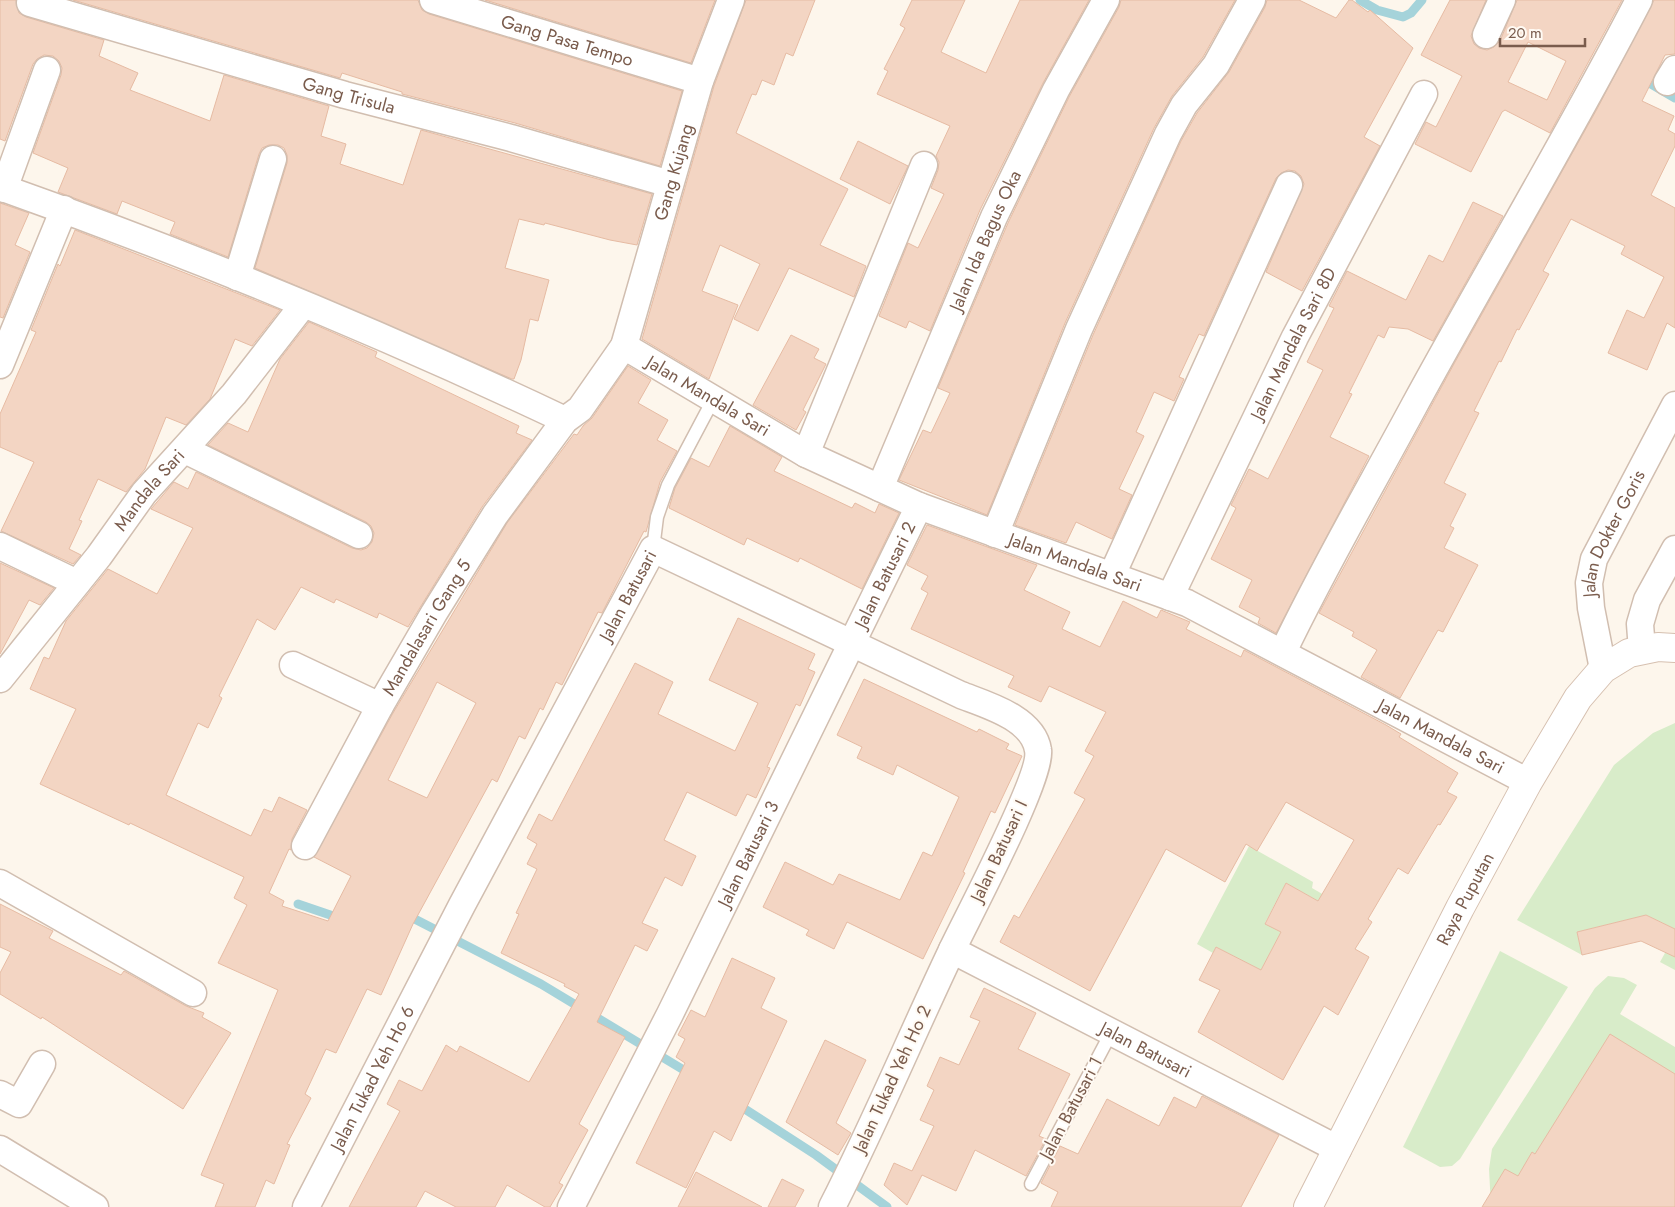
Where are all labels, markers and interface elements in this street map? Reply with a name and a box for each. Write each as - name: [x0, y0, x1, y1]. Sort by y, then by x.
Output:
- street label: Gang Pasa Tempo: [498, 8, 637, 73]
- scale bar: [1500, 15, 1585, 47]
- text: 20 m: [1508, 22, 1542, 44]
- street label: Gang Trisula: [299, 70, 398, 120]
- street label: Gang Kujang: [648, 121, 700, 224]
- street label: Jalan Ida Bagus Oka: [942, 166, 1028, 317]
- street label: Jalan Mandala Sari 8D: [1243, 263, 1343, 426]
- street label: Jalan Mandala Sari: [640, 348, 775, 443]
- street label: Mandala Sari: [108, 443, 191, 536]
- street label: Jalan Dokter Goris: [1576, 465, 1652, 600]
- street label: Jalan Batusari 2: [847, 517, 922, 634]
- street label: Jalan Mandala Sari: [1003, 526, 1145, 599]
- street label: Jalan Batusari: [592, 545, 663, 648]
- street label: Mandalasari Gang 5: [376, 554, 477, 701]
- street label: Jalan Mandala Sari: [1371, 691, 1509, 780]
- street label: Jalan Batusari 3: [710, 796, 785, 913]
- street label: Jalan Batusari I: [963, 796, 1034, 908]
- street label: Raya Puputan: [1430, 848, 1501, 950]
- street label: Jalan Tukad Yeh Ho 6: [323, 1001, 421, 1157]
- street label: Jalan Tukad Yeh Ho 2: [846, 1001, 938, 1159]
- street label: Jalan Batusari: [1094, 1015, 1196, 1084]
- street label: Jalan Batusari 1: [1032, 1052, 1109, 1166]

